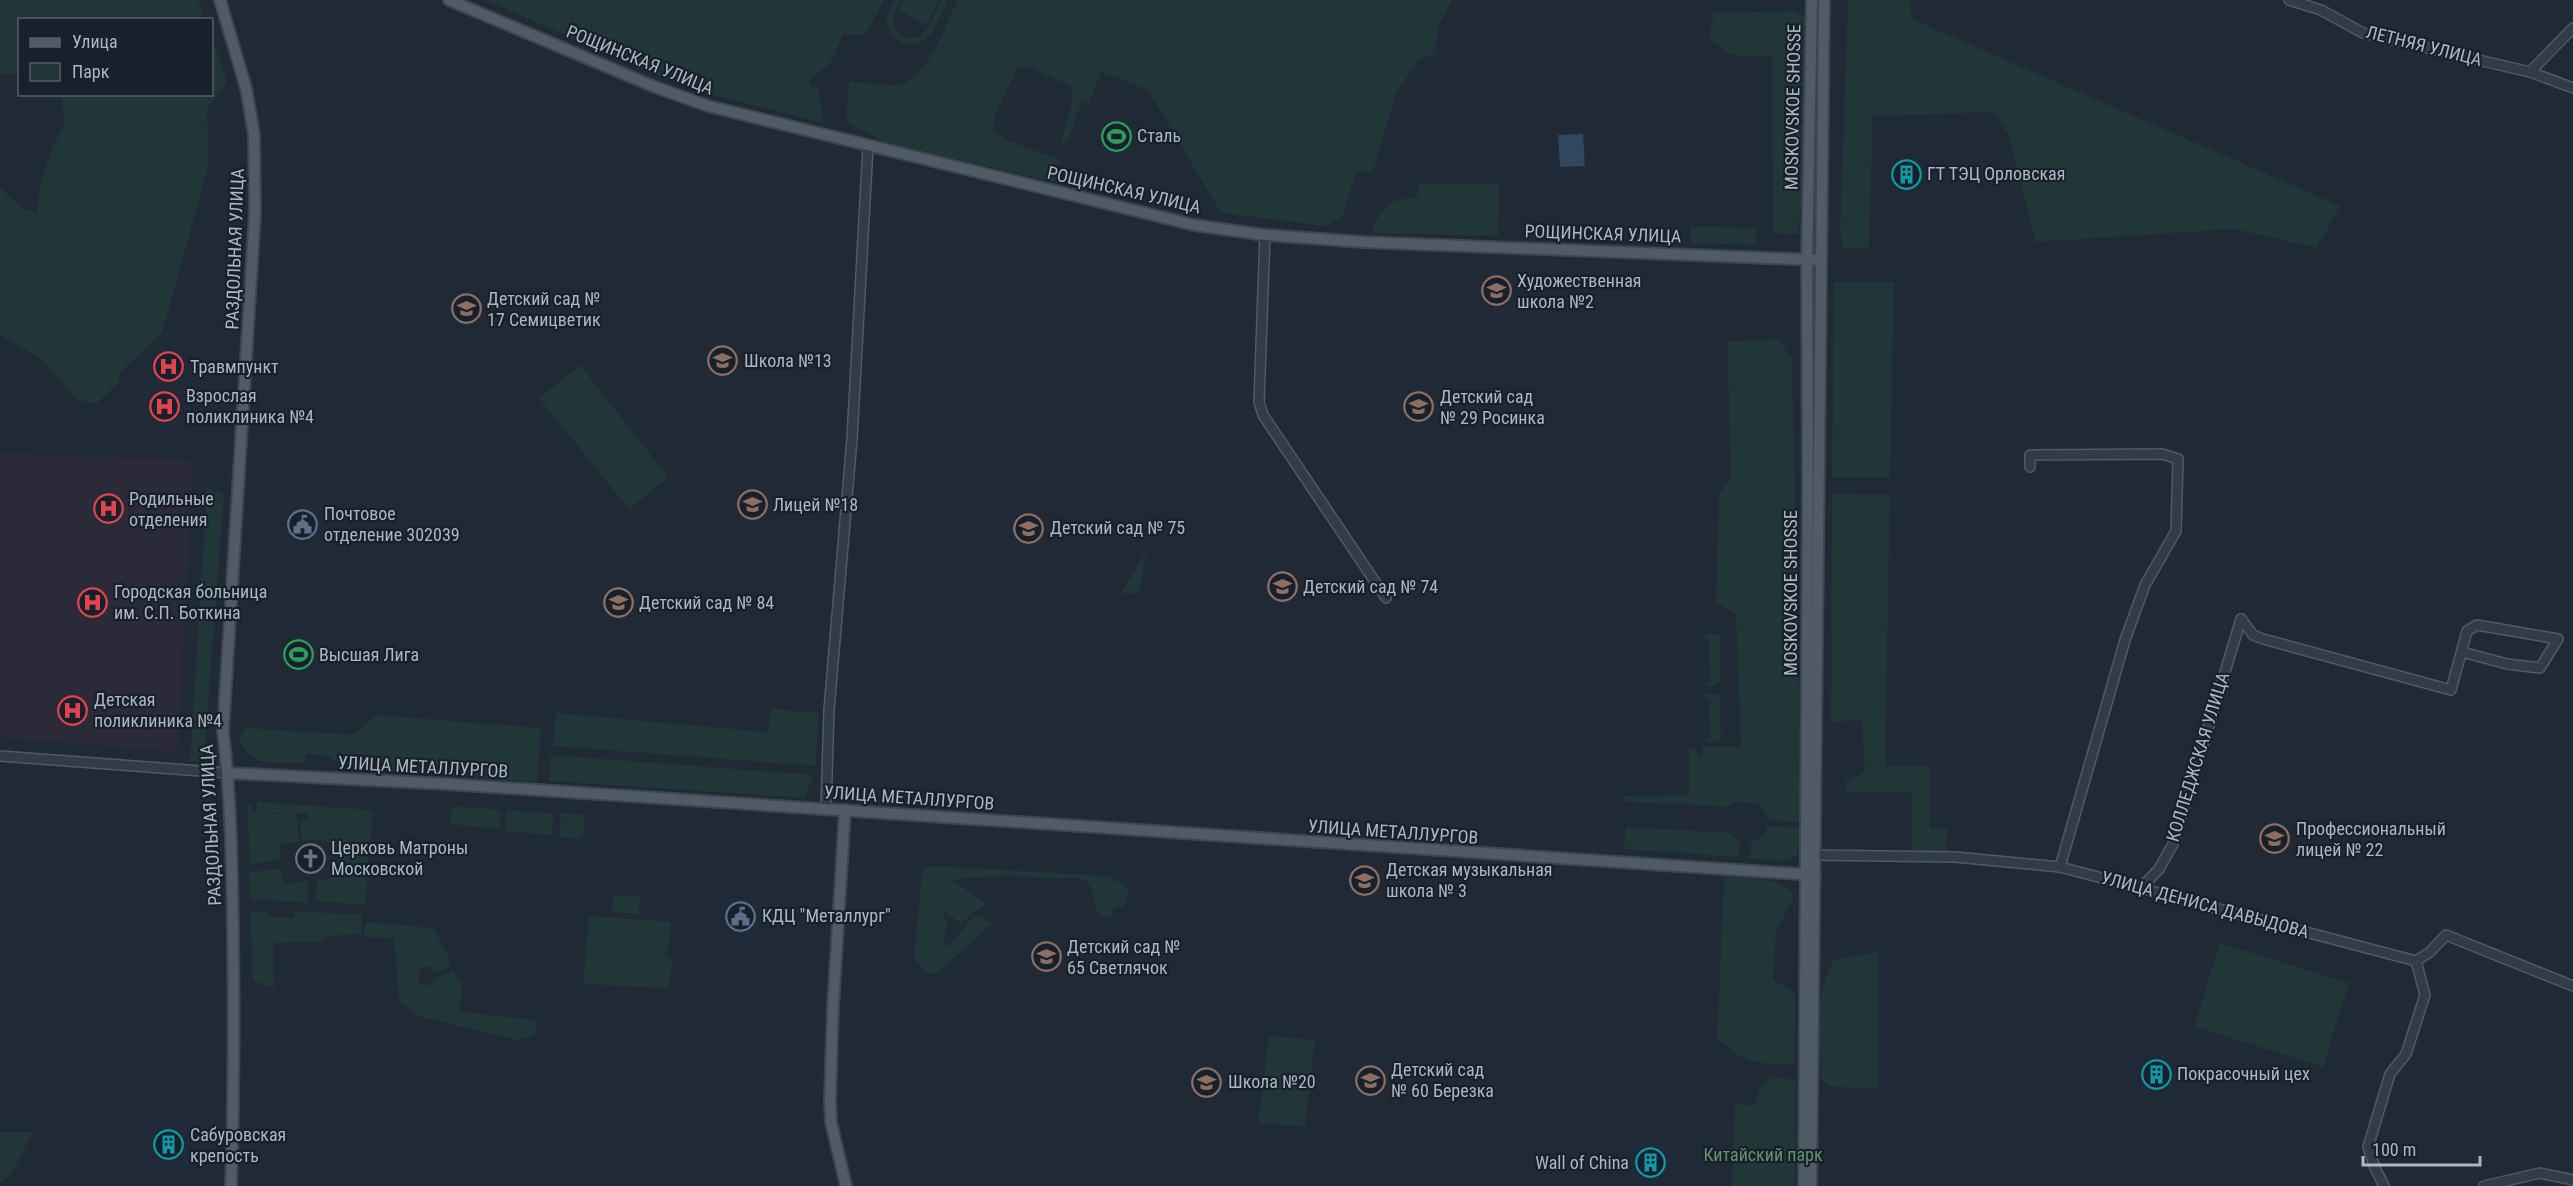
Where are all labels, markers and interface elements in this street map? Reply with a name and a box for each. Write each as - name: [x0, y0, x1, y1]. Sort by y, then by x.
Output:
- legend: [18, 18, 213, 96]
- street label: РОЩИНСКАЯ УЛИЦА: [564, 20, 717, 99]
- street label: ЛЕТНЯЯ УЛИЦА: [2364, 21, 2485, 70]
- street label: MOSKOVSKOE SHOSSE: [1781, 24, 1804, 190]
- text: Улица: [72, 31, 118, 52]
- text: Парк: [72, 61, 110, 82]
- sports icon: Сталь: [1100, 120, 1132, 152]
- place label: Сталь: [1137, 125, 1181, 146]
- building icon: ГТ ТЭЦ Орловская: [1890, 158, 1922, 190]
- street label: РОЩИНСКАЯ УЛИЦА: [1045, 162, 1203, 218]
- place label: ГТ ТЭЦ Орловская: [1927, 163, 2065, 184]
- street label: РАЗДОЛЬНАЯ УЛИЦА: [221, 167, 248, 330]
- street label: РОЩИНСКАЯ УЛИЦА: [1524, 220, 1682, 247]
- place label: Художественная школа №2: [1517, 270, 1641, 312]
- school or university icon: Художественная школа №2: [1480, 275, 1512, 307]
- place label: Детский сад № 17 Семицветик: [487, 288, 601, 330]
- school or university icon: Детский сад № 17 Семицветик: [450, 293, 482, 325]
- school or university icon: Школа №13: [707, 345, 739, 377]
- place label: Школа №13: [744, 350, 832, 371]
- hospital icon: Травмпункт: [153, 351, 185, 383]
- place label: Травмпункт: [190, 356, 279, 377]
- place label: Взрослая поликлиника №4: [186, 385, 314, 427]
- place label: Детский сад № 29 Росинка: [1440, 386, 1545, 428]
- hospital icon: Взрослая поликлиника №4: [149, 390, 181, 422]
- school or university icon: Детский сад № 29 Росинка: [1403, 391, 1435, 423]
- place label: Родильные отделения: [129, 488, 214, 530]
- school or university icon: Лицей №18: [736, 489, 768, 521]
- hospital icon: Родильные отделения: [92, 493, 124, 525]
- place label: Лицей №18: [773, 494, 858, 515]
- place label: Почтовое отделение 302039: [324, 503, 460, 545]
- public building icon: Почтовое отделение 302039: [287, 508, 319, 540]
- street label: MOSKOVSKOE SHOSSE: [1780, 510, 1801, 676]
- school or university icon: Детский сад № 75: [1013, 512, 1045, 544]
- place label: Детский сад № 75: [1050, 517, 1185, 538]
- school or university icon: Детский сад № 74: [1266, 571, 1298, 603]
- place label: Детский сад № 74: [1303, 576, 1438, 597]
- place label: Городская больница им. С.П. Боткина: [114, 581, 267, 623]
- hospital icon: Городская больница им. С.П. Боткина: [77, 586, 109, 618]
- school or university icon: Детский сад № 84: [602, 587, 634, 619]
- place label: Детский сад № 84: [639, 592, 774, 613]
- sports icon: Высшая Лига: [282, 639, 314, 671]
- place label: Высшая Лига: [319, 644, 419, 665]
- street label: КОЛЛЕДЖСКАЯ УЛИЦА: [2162, 669, 2233, 844]
- place label: Детская поликлиника №4: [94, 689, 222, 731]
- hospital icon: Детская поликлиника №4: [57, 694, 89, 726]
- street label: РАЗДОЛЬНАЯ УЛИЦА: [196, 743, 225, 906]
- street label: УЛИЦА МЕТАЛЛУРГОВ: [337, 752, 509, 781]
- street label: УЛИЦА МЕТАЛЛУРГОВ: [823, 781, 995, 814]
- street label: УЛИЦА МЕТАЛЛУРГОВ: [1307, 815, 1479, 848]
- place label: Профессиональный лицей № 22: [2296, 818, 2446, 860]
- school or university icon: Профессиональный лицей № 22: [2259, 823, 2291, 855]
- place label: Церковь Матроны Московской: [331, 837, 468, 879]
- church icon: Церковь Матроны Московской: [294, 842, 326, 874]
- place label: Детская музыкальная школа № 3: [1386, 859, 1553, 901]
- school or university icon: Детская музыкальная школа № 3: [1349, 864, 1381, 896]
- street label: УЛИЦА ДЕНИСА ДАВЫДОВА: [2099, 867, 2312, 943]
- public building icon: КДЦ "Металлург": [725, 900, 757, 932]
- place label: КДЦ "Металлург": [762, 905, 891, 926]
- place label: Детский сад № 65 Светлячок: [1067, 936, 1180, 978]
- school or university icon: Детский сад № 65 Светлячок: [1030, 941, 1062, 973]
- building icon: Покрасочный цех: [2140, 1058, 2172, 1090]
- place label: Детский сад № 60 Березка: [1391, 1059, 1494, 1101]
- place label: Покрасочный цех: [2177, 1063, 2310, 1084]
- school or university icon: Детский сад № 60 Березка: [1354, 1064, 1386, 1096]
- school or university icon: Школа №20: [1191, 1066, 1223, 1098]
- place label: Школа №20: [1228, 1071, 1316, 1092]
- place label: Сабуровская крепость: [190, 1124, 286, 1166]
- building icon: Сабуровская крепость: [153, 1129, 185, 1161]
- scale bar: [2363, 1129, 2480, 1167]
- text: 100 m: [2372, 1139, 2416, 1160]
- park label: Китайский парк: [1703, 1144, 1823, 1165]
- building icon: Wall of China: [1634, 1147, 1666, 1179]
- place label: Wall of China: [1535, 1152, 1629, 1173]

